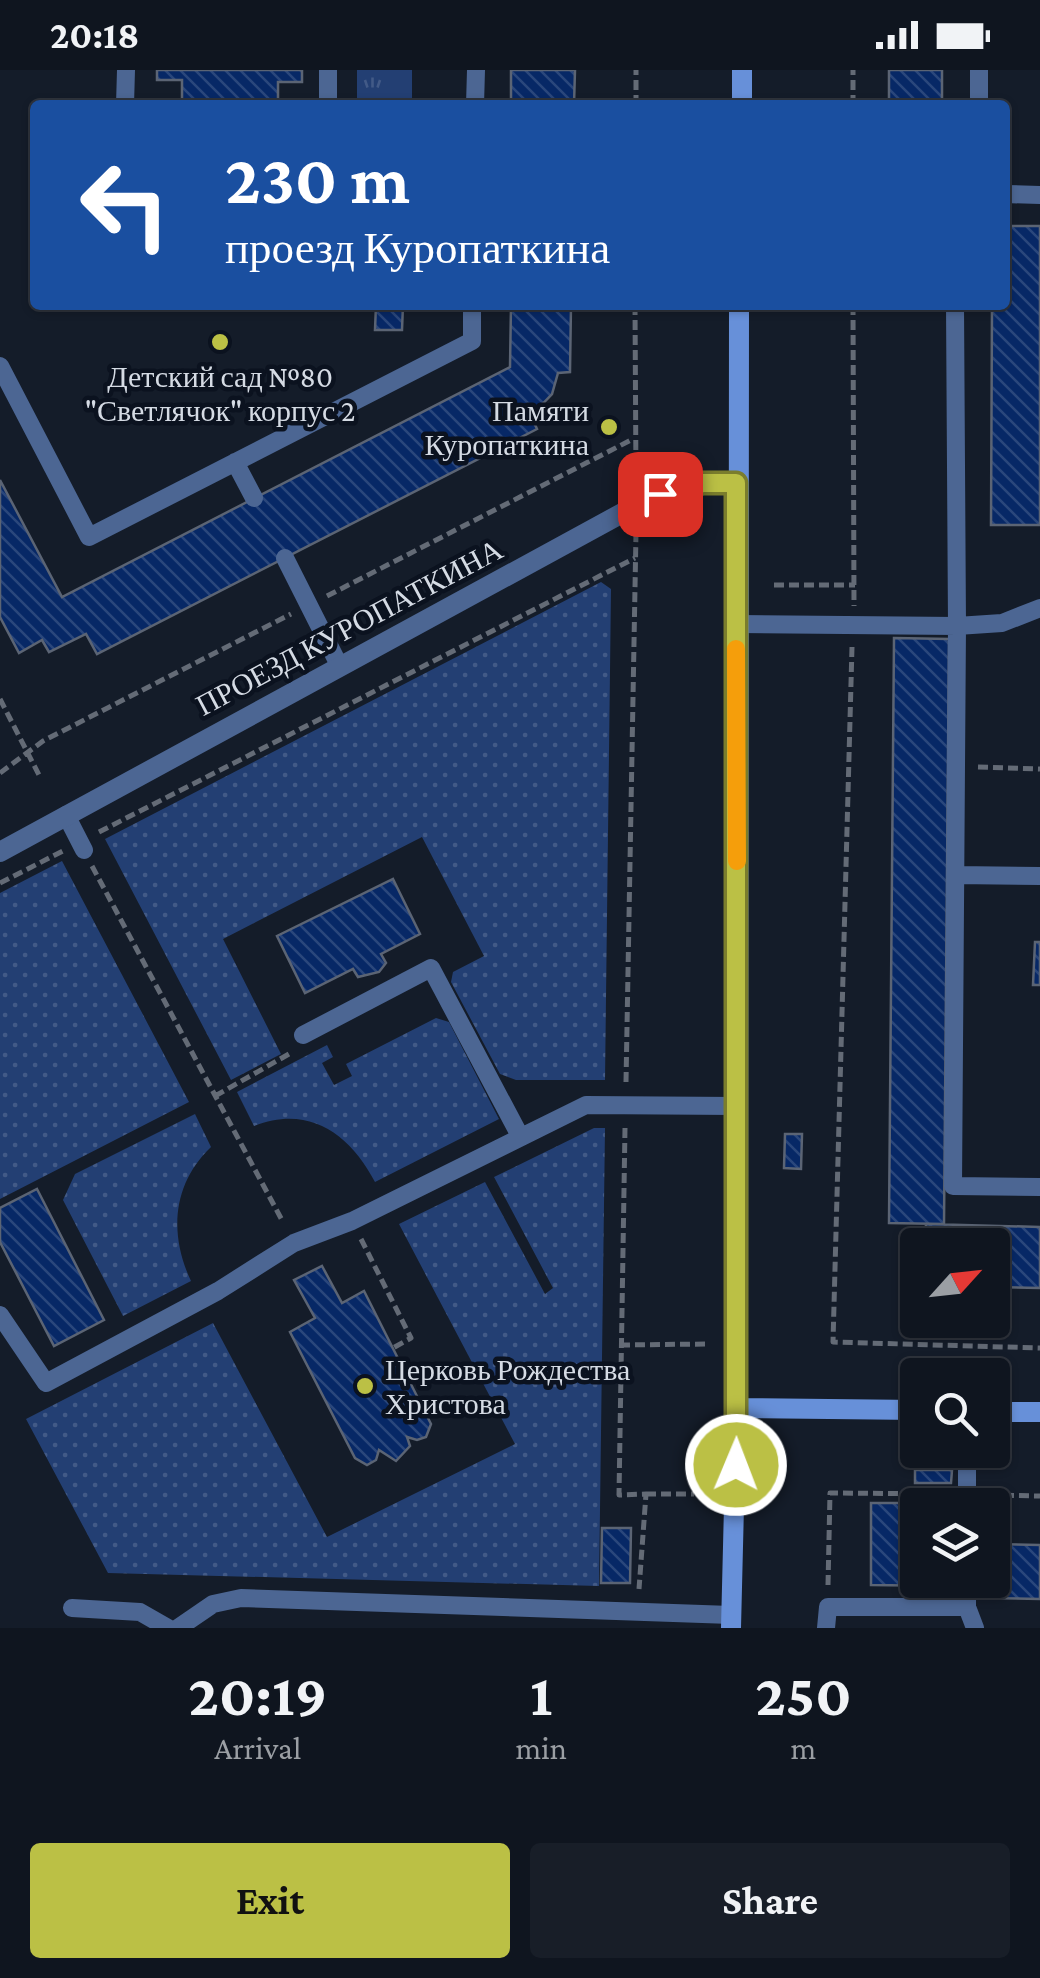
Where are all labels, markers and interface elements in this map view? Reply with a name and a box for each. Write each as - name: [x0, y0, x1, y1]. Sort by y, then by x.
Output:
- text: 20:18: [50, 14, 139, 56]
- icon: left: [60, 140, 190, 270]
- text: 230 m: [225, 140, 410, 218]
- text: проезд Куропаткина: [225, 223, 610, 273]
- marker: Детский сад №80 "Светлячок" корпус 2: [209, 331, 231, 353]
- place label: Детский сад №80 "Светлячок" корпус 2: [85, 360, 355, 427]
- place label: Памяти Куропаткина: [425, 394, 589, 461]
- marker: Памяти Куропаткина: [598, 416, 620, 438]
- pin: [618, 452, 703, 537]
- icon: arrive: [633, 467, 688, 522]
- street label: ПРОЕЗД КУРОПАТКИНА: [190, 532, 508, 722]
- north arrow: [900, 1228, 1010, 1338]
- map controls: [900, 1228, 1010, 1598]
- place label: Церковь Рождества Христова: [385, 1353, 630, 1420]
- button: search: [900, 1358, 1010, 1468]
- marker: Церковь Рождества Христова: [354, 1375, 376, 1397]
- position arrow: [684, 1413, 788, 1517]
- button: layers: [900, 1488, 1010, 1598]
- text: 20:19: [188, 1661, 327, 1728]
- text: 1: [530, 1661, 552, 1728]
- text: 250: [755, 1661, 852, 1728]
- text: Arrival: [214, 1730, 301, 1766]
- text: min: [516, 1730, 567, 1766]
- text: m: [791, 1730, 816, 1766]
- button: Exit: [30, 1843, 510, 1958]
- button: Share: [530, 1843, 1010, 1958]

